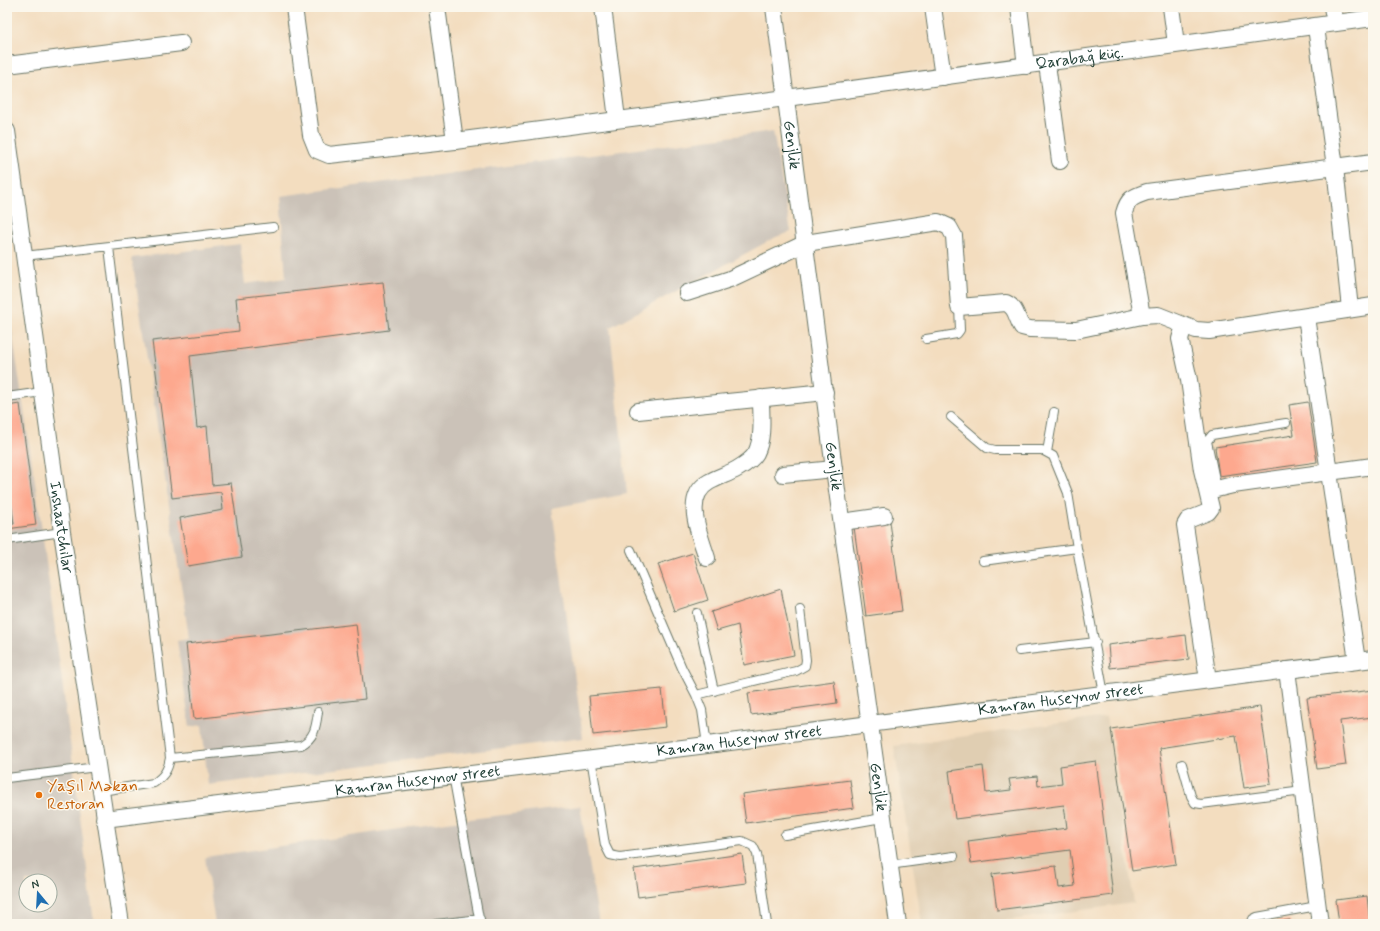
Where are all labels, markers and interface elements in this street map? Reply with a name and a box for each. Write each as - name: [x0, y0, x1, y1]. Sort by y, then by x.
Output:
- street label: Qarabağ küç.: [1034, 42, 1125, 74]
- street label: Genjlik: [778, 119, 805, 171]
- street label: Genjlik: [820, 440, 847, 492]
- street label: Inshaatchilar: [45, 480, 79, 575]
- street label: Kamran Huseynov street: [977, 678, 1144, 720]
- street label: Kamran Huseynov street: [655, 720, 823, 762]
- street label: Kamran Huseynov street: [334, 760, 501, 801]
- street label: Genjlik: [865, 761, 893, 813]
- place label: Yaşıl Məkan Restoran: [47, 776, 138, 815]
- marker: Yaşıl Məkan Restoran: [34, 790, 44, 800]
- north arrow: [18, 873, 58, 913]
- text: N: [30, 877, 41, 892]

